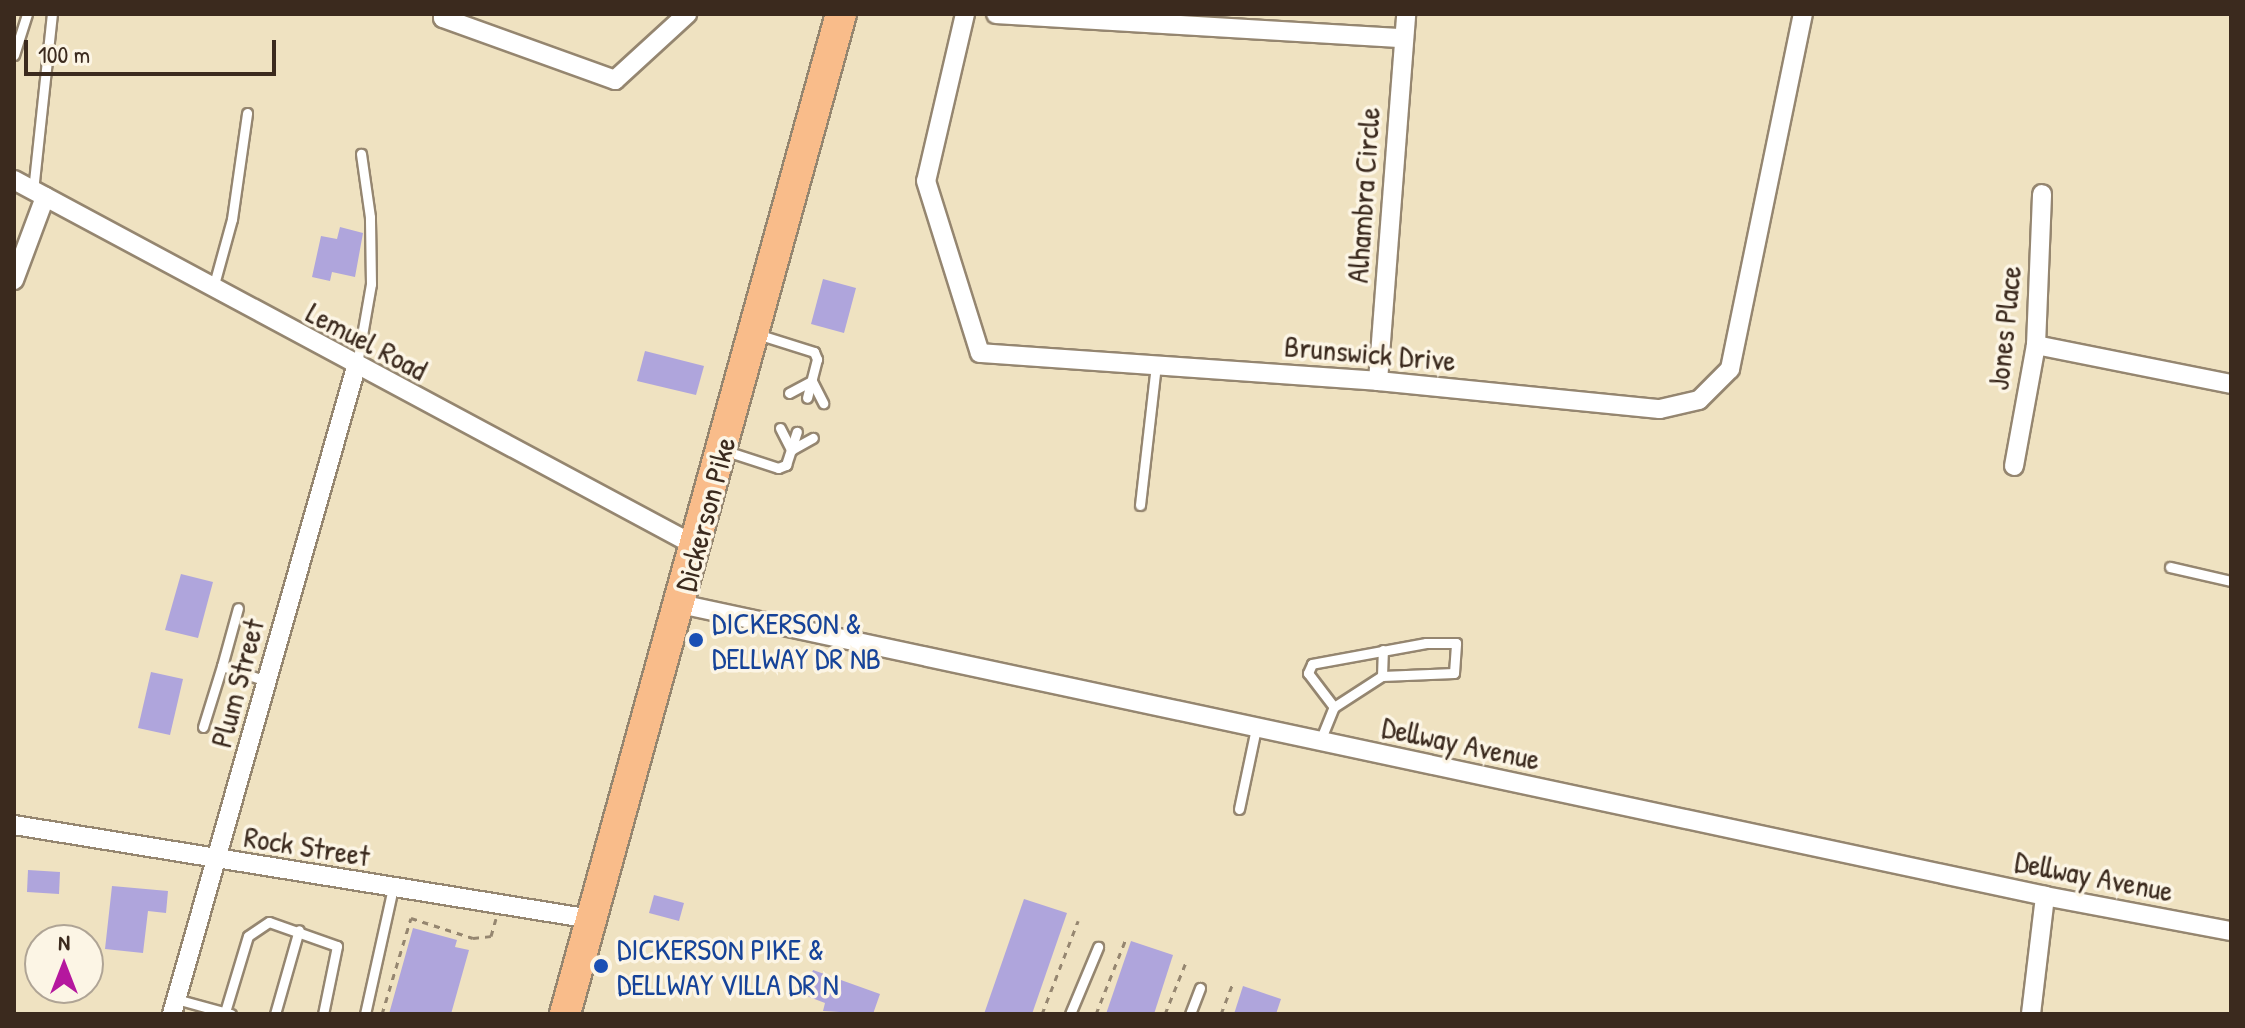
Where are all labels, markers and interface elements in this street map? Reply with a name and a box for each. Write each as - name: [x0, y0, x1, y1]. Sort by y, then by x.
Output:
- scale bar: [28, 24, 280, 74]
- text: 100 m: [38, 38, 90, 70]
- street label: Alhambra Circle: [1339, 106, 1387, 284]
- street label: Jones Place: [1980, 264, 2028, 392]
- street label: Lemuel Road: [301, 294, 433, 388]
- street label: Brunswick Drive: [1283, 328, 1457, 378]
- street label: Dickerson Pike: [667, 433, 743, 595]
- place label: DICKERSON & DELLWAY DR NB: [712, 605, 881, 676]
- street label: Plum Street: [203, 615, 271, 751]
- marker: DICKERSON & DELLWAY DR NB: [687, 631, 705, 649]
- street label: Dellway Avenue: [1379, 709, 1543, 777]
- street label: Rock Street: [242, 818, 372, 874]
- street label: Dellway Avenue: [2012, 843, 2176, 909]
- north arrow: [24, 924, 104, 1004]
- text: N: [58, 927, 70, 957]
- place label: DICKERSON PIKE & DELLWAY VILLA DR N: [617, 931, 839, 1002]
- marker: DICKERSON PIKE & DELLWAY VILLA DR N: [592, 957, 610, 975]

